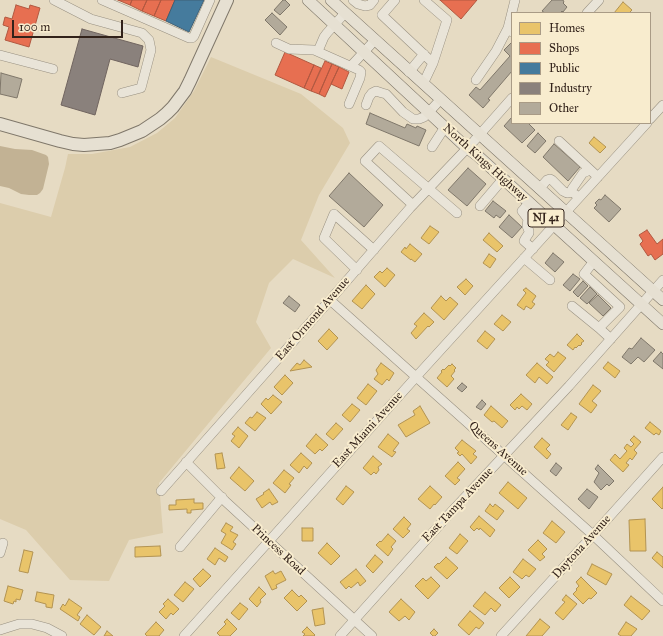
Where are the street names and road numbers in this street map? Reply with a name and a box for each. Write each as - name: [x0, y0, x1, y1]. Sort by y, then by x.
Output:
- street label: North Kings Highway: [440, 121, 530, 205]
- road number: NJ 41: [528, 209, 564, 227]
- street label: East Ormond Avenue: [273, 274, 353, 364]
- street label: East Miami Avenue: [330, 389, 406, 471]
- street label: Queens Avenue: [466, 419, 530, 479]
- street label: East Tampa Avenue: [420, 465, 496, 545]
- street label: Daytona Avenue: [550, 512, 614, 582]
- street label: Princess Road: [248, 522, 308, 578]

